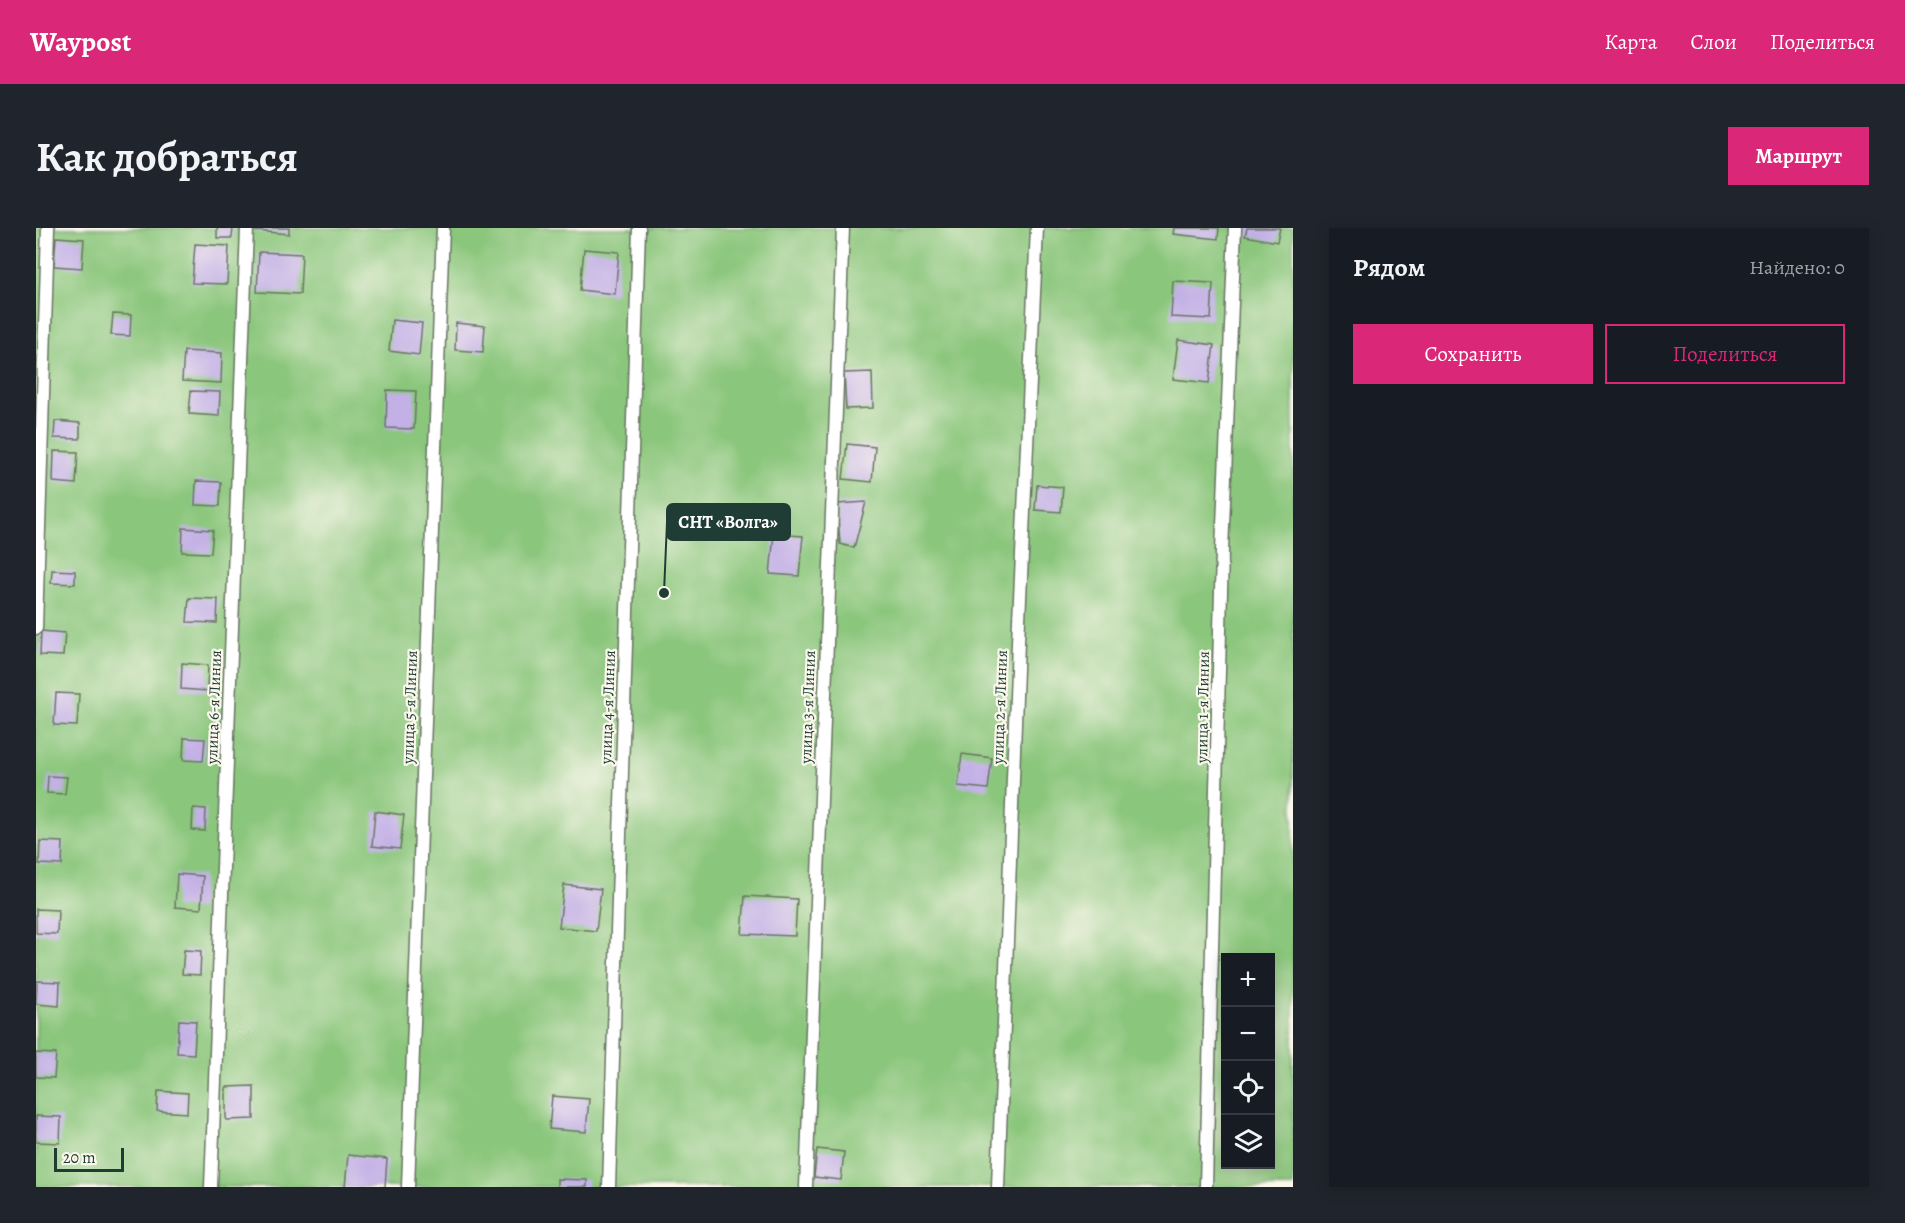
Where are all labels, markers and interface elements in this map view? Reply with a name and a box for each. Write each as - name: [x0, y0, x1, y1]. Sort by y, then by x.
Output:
- text: Waypost: [30, 23, 131, 61]
- text: Карта: [1604, 28, 1657, 56]
- text: Слои: [1690, 28, 1737, 56]
- text: Поделиться: [1770, 28, 1875, 56]
- button: Маршрут: [1728, 127, 1869, 185]
- text: Как добраться: [36, 128, 298, 185]
- text: Рядом: [1353, 250, 1425, 285]
- text: Найдено: 0: [1749, 254, 1845, 281]
- button: Сохранить: [1353, 324, 1593, 384]
- button: Поделиться: [1605, 324, 1845, 384]
- callout: СНТ «Волга»: [667, 504, 790, 540]
- text: СНТ «Волга»: [678, 510, 778, 534]
- street label: улица 6-я Линия: [201, 649, 227, 765]
- street label: улица 4-я Линия: [595, 649, 621, 765]
- street label: улица 2-я Линия: [987, 649, 1013, 766]
- street label: улица 5-я Линия: [397, 650, 423, 765]
- street label: улица 3-я Линия: [795, 650, 821, 765]
- street label: улица 1-я Линия: [1191, 650, 1215, 764]
- map controls: [1221, 953, 1275, 1169]
- button: +: [1221, 953, 1275, 1007]
- button: −: [1221, 1007, 1275, 1061]
- button: locate: [1221, 1061, 1275, 1115]
- button: layers: [1221, 1115, 1275, 1169]
- scale bar: [54, 1145, 124, 1172]
- text: 20 m: [63, 1147, 96, 1169]

